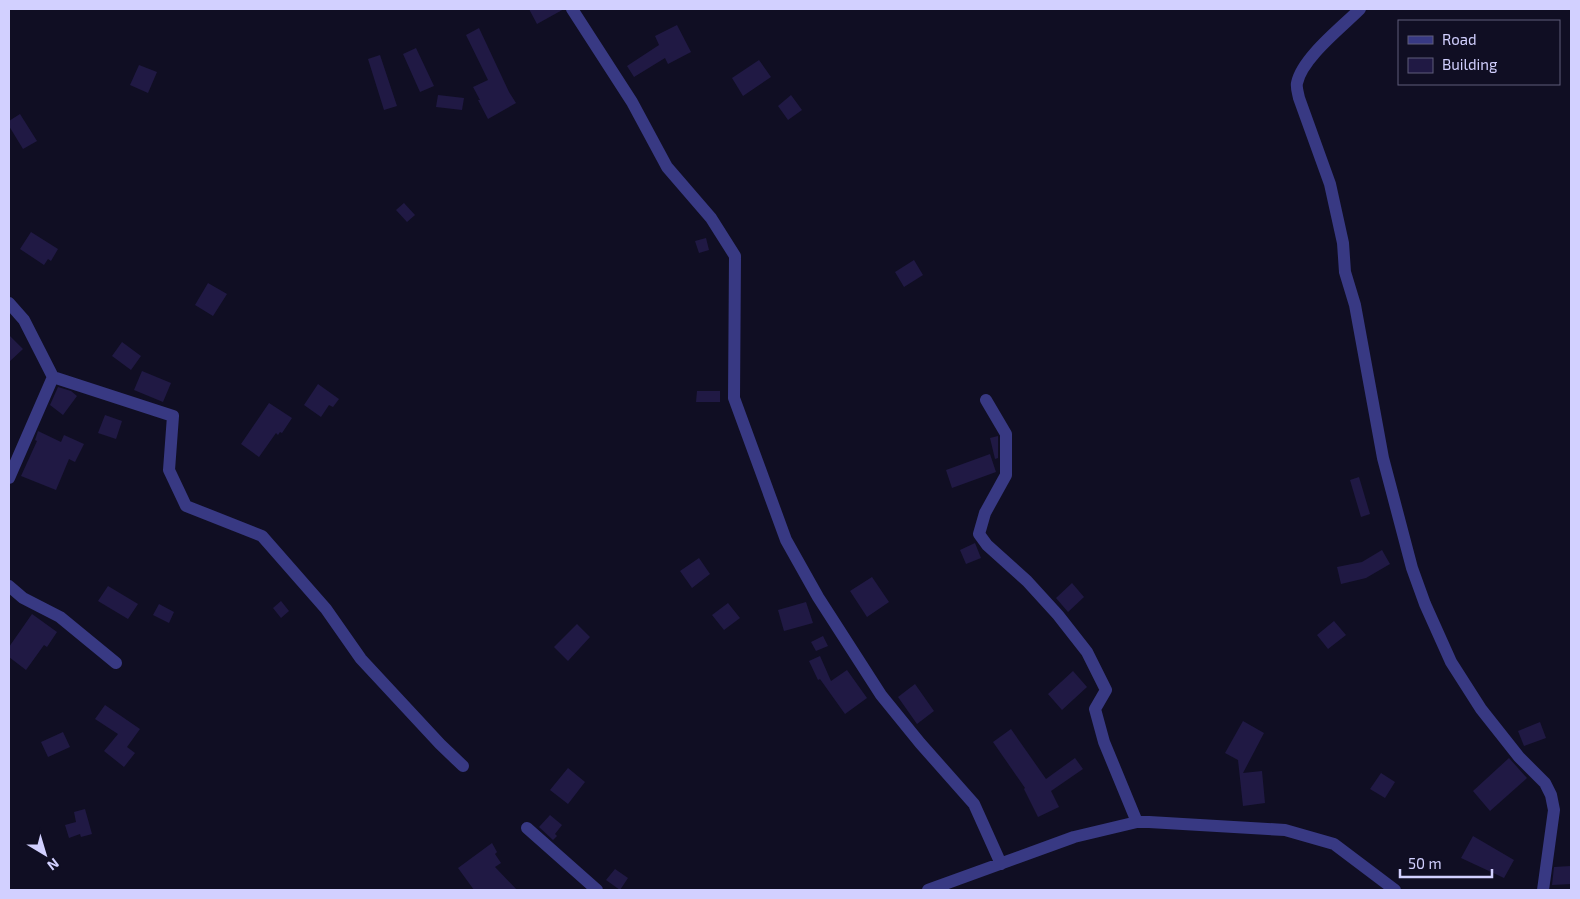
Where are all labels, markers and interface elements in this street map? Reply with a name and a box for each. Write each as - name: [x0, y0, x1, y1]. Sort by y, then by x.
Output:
- legend: [1398, 20, 1560, 85]
- text: Road: [1442, 30, 1477, 48]
- text: Building: [1442, 55, 1498, 73]
- north arrow: [20, 829, 70, 879]
- scale bar: [1400, 846, 1492, 878]
- text: 50 m: [1408, 854, 1442, 872]
- text: N: [44, 855, 63, 874]

